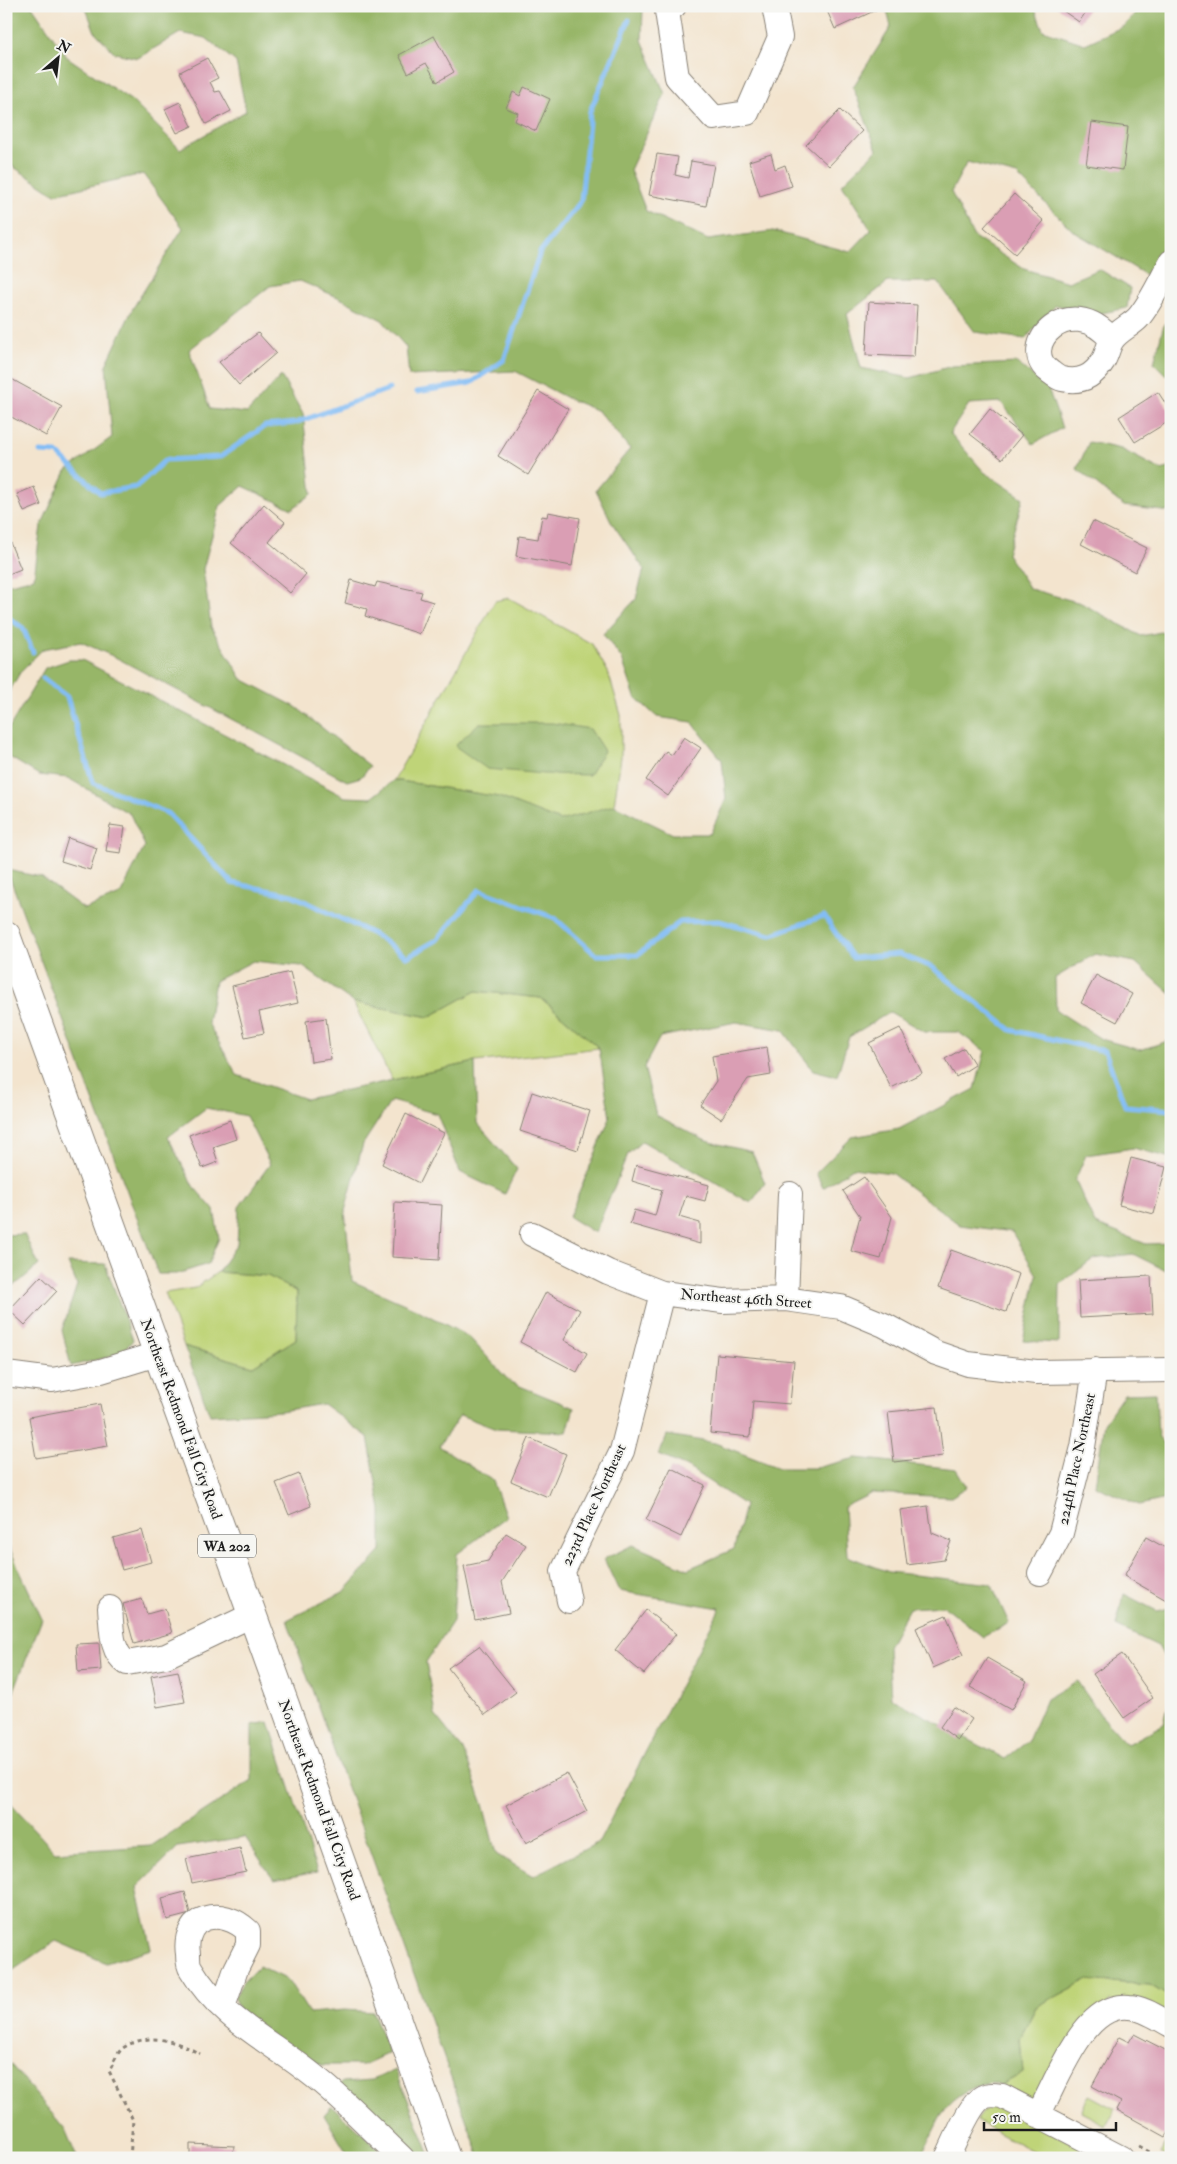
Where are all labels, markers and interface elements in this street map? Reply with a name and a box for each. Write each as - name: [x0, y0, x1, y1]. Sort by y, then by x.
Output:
- north arrow: [32, 32, 82, 82]
- text: N: [53, 36, 74, 58]
- street label: Northeast 46th Street: [680, 1285, 813, 1313]
- street label: Northeast Redmond Fall City Road: [136, 1316, 226, 1523]
- street label: 224th Place Northeast: [1054, 1391, 1100, 1527]
- street label: 223rd Place Northeast: [557, 1441, 631, 1569]
- road number: WA 202: [198, 1534, 256, 1558]
- street label: Northeast Redmond Fall City Road: [274, 1697, 364, 1904]
- scale bar: [984, 2099, 1117, 2131]
- text: 50 m: [992, 2108, 1021, 2127]

